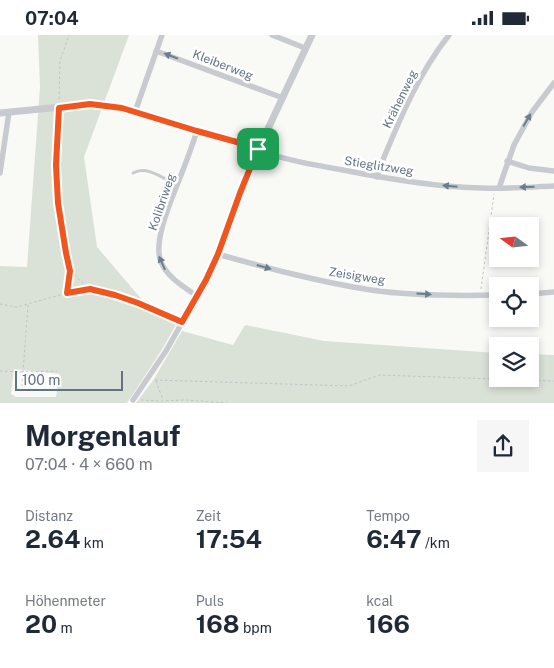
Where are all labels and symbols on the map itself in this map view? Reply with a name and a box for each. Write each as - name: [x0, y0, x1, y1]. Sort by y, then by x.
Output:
- street label: Kleiberweg: [191, 47, 255, 83]
- one-way arrow: [164, 52, 179, 59]
- street label: Krähenweg: [380, 68, 420, 130]
- one-way arrow: [523, 113, 531, 127]
- pin: [237, 128, 279, 170]
- street label: Stieglitzweg: [343, 154, 415, 178]
- street label: Kolibriweg: [146, 172, 178, 232]
- one-way arrow: [442, 182, 458, 190]
- one-way arrow: [518, 183, 534, 191]
- north arrow: [489, 217, 539, 267]
- one-way arrow: [158, 255, 167, 270]
- one-way arrow: [257, 264, 272, 272]
- street label: Zeisigweg: [328, 265, 386, 287]
- one-way arrow: [416, 291, 432, 299]
- scale bar: [15, 368, 122, 391]

